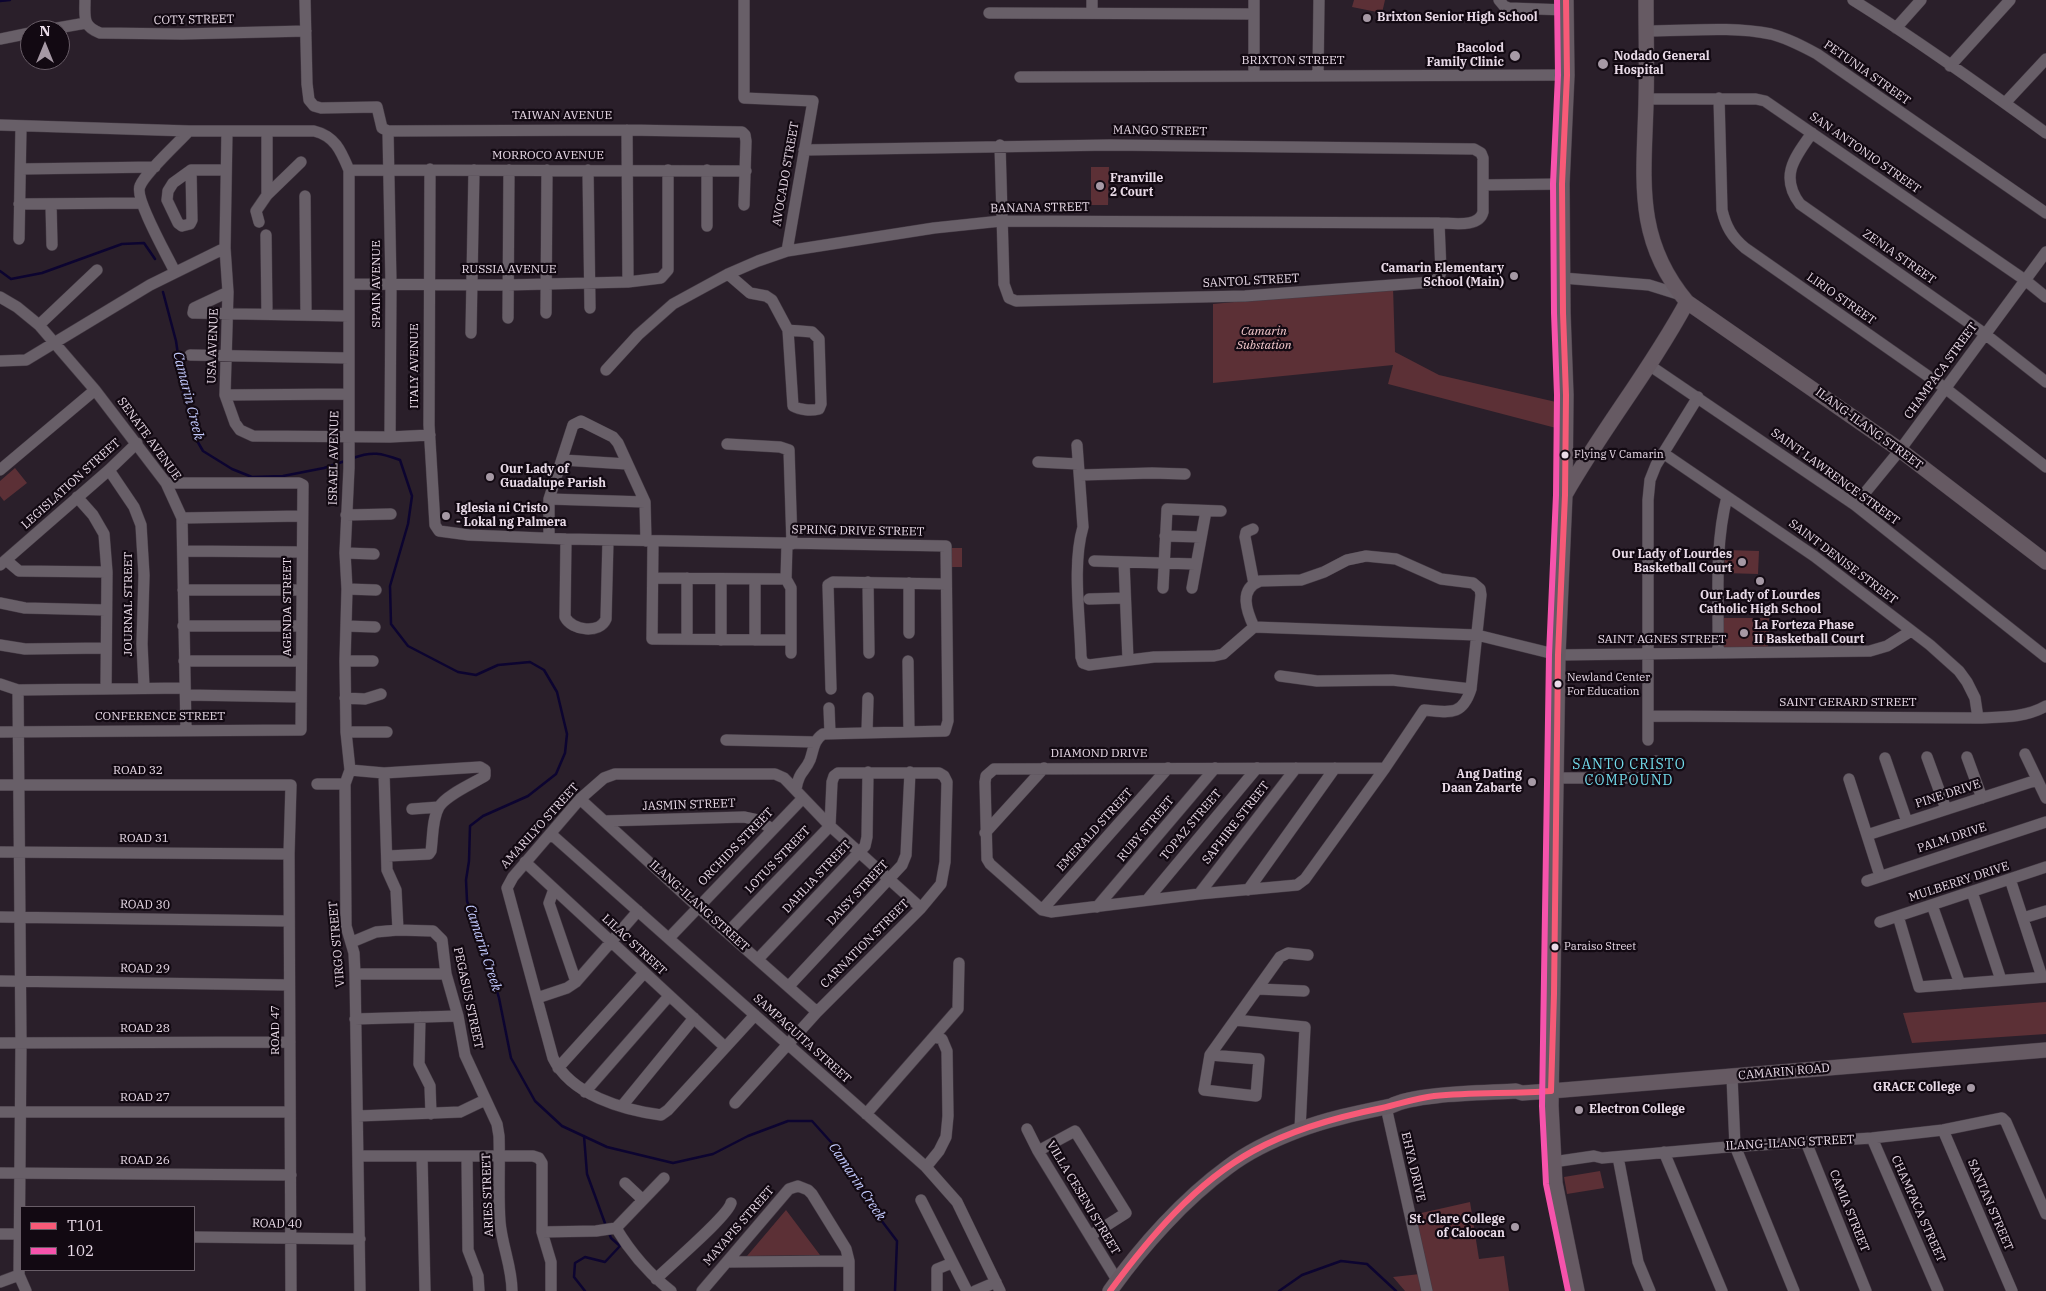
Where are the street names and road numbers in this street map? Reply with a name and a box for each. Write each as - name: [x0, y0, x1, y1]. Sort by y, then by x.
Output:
- street label: COTY STREET: [154, 12, 234, 28]
- street label: PETUNIA STREET: [1821, 38, 1913, 108]
- street label: BRIXTON STREET: [1242, 54, 1344, 68]
- street label: TAIWAN AVENUE: [512, 109, 612, 123]
- street label: SAN ANTONIO STREET: [1807, 109, 1923, 197]
- street label: AVOCADO STREET: [770, 121, 802, 227]
- street label: MANGO STREET: [1113, 123, 1207, 139]
- street label: MORROCO AVENUE: [492, 149, 604, 163]
- street label: BANANA STREET: [990, 200, 1090, 216]
- street label: ZENIA STREET: [1860, 226, 1938, 288]
- street label: SPAIN AVENUE: [370, 240, 384, 328]
- street label: RUSSIA AVENUE: [461, 263, 557, 277]
- street label: LIRIO STREET: [1804, 270, 1878, 328]
- street label: SANTOL STREET: [1202, 271, 1300, 291]
- street label: USA AVENUE: [204, 308, 222, 384]
- street label: CHAMPACA STREET: [1901, 320, 1981, 422]
- street label: ITALY AVENUE: [408, 323, 422, 409]
- street label: ILANG-ILANG STREET: [1813, 385, 1925, 473]
- street label: SENATE AVENUE: [114, 395, 184, 483]
- street label: ISRAEL AVENUE: [326, 411, 342, 505]
- street label: SAINT LAWRENCE STREET: [1768, 426, 1902, 528]
- street label: LEGISLATION STREET: [19, 436, 123, 532]
- street label: SAINT DENISE STREET: [1786, 516, 1900, 608]
- street label: SPRING DRIVE STREET: [792, 523, 924, 539]
- street label: JOURNAL STREET: [122, 552, 136, 656]
- street label: AGENDA STREET: [281, 558, 295, 656]
- street label: SAINT AGNES STREET: [1598, 633, 1726, 647]
- street label: SAINT GERARD STREET: [1779, 696, 1917, 710]
- street label: CONFERENCE STREET: [95, 710, 225, 724]
- street label: DIAMOND DRIVE: [1051, 747, 1147, 761]
- street label: ROAD 32: [113, 764, 163, 778]
- street label: PINE DRIVE: [1914, 777, 1982, 811]
- street label: SAPHIRE STREET: [1199, 779, 1273, 867]
- street label: AMARILYO STREET: [498, 780, 582, 872]
- street label: EMERALD STREET: [1054, 786, 1136, 874]
- street label: TOPAZ STREET: [1157, 787, 1225, 863]
- street label: RUBY STREET: [1115, 793, 1177, 865]
- street label: JASMIN STREET: [642, 796, 736, 814]
- street label: ORCHIDS STREET: [695, 805, 777, 889]
- street label: PALM DRIVE: [1916, 820, 1988, 856]
- street label: LOTUS STREET: [742, 823, 814, 897]
- street label: ROAD 31: [119, 832, 169, 846]
- street label: DAHLIA STREET: [780, 838, 854, 916]
- street label: ILANG-ILANG STREET: [646, 857, 752, 955]
- street label: DAISY STREET: [824, 857, 892, 929]
- street label: MULBERRY DRIVE: [1907, 859, 2011, 905]
- street label: ROAD 30: [120, 897, 170, 913]
- street label: CARNATION STREET: [818, 897, 912, 991]
- street label: VIRGO STREET: [326, 900, 348, 988]
- street label: LILAC STREET: [599, 911, 669, 979]
- street label: PEGASUS STREET: [450, 946, 486, 1050]
- street label: ROAD 29: [120, 961, 170, 977]
- street label: SAMPAGUITA STREET: [750, 991, 854, 1087]
- street label: ROAD 47: [269, 1005, 283, 1055]
- street label: ROAD 28: [120, 1022, 170, 1036]
- street label: CAMARIN ROAD: [1738, 1061, 1830, 1083]
- street label: ROAD 27: [120, 1091, 170, 1105]
- street label: EHYA DRIVE: [1398, 1131, 1428, 1203]
- street label: ILANG-ILANG STREET: [1725, 1132, 1855, 1154]
- street label: VILLA CESENI STREET: [1043, 1139, 1123, 1257]
- street label: ARIES STREET: [479, 1153, 497, 1237]
- street label: CHAMPACA STREET: [1888, 1153, 1948, 1265]
- street label: ROAD 26: [120, 1154, 170, 1168]
- street label: SANTAN STREET: [1964, 1157, 2016, 1253]
- street label: CAMIA STREET: [1826, 1168, 1872, 1254]
- street label: MAYAPIS STREET: [701, 1183, 777, 1269]
- street label: ROAD 40: [252, 1216, 302, 1232]

